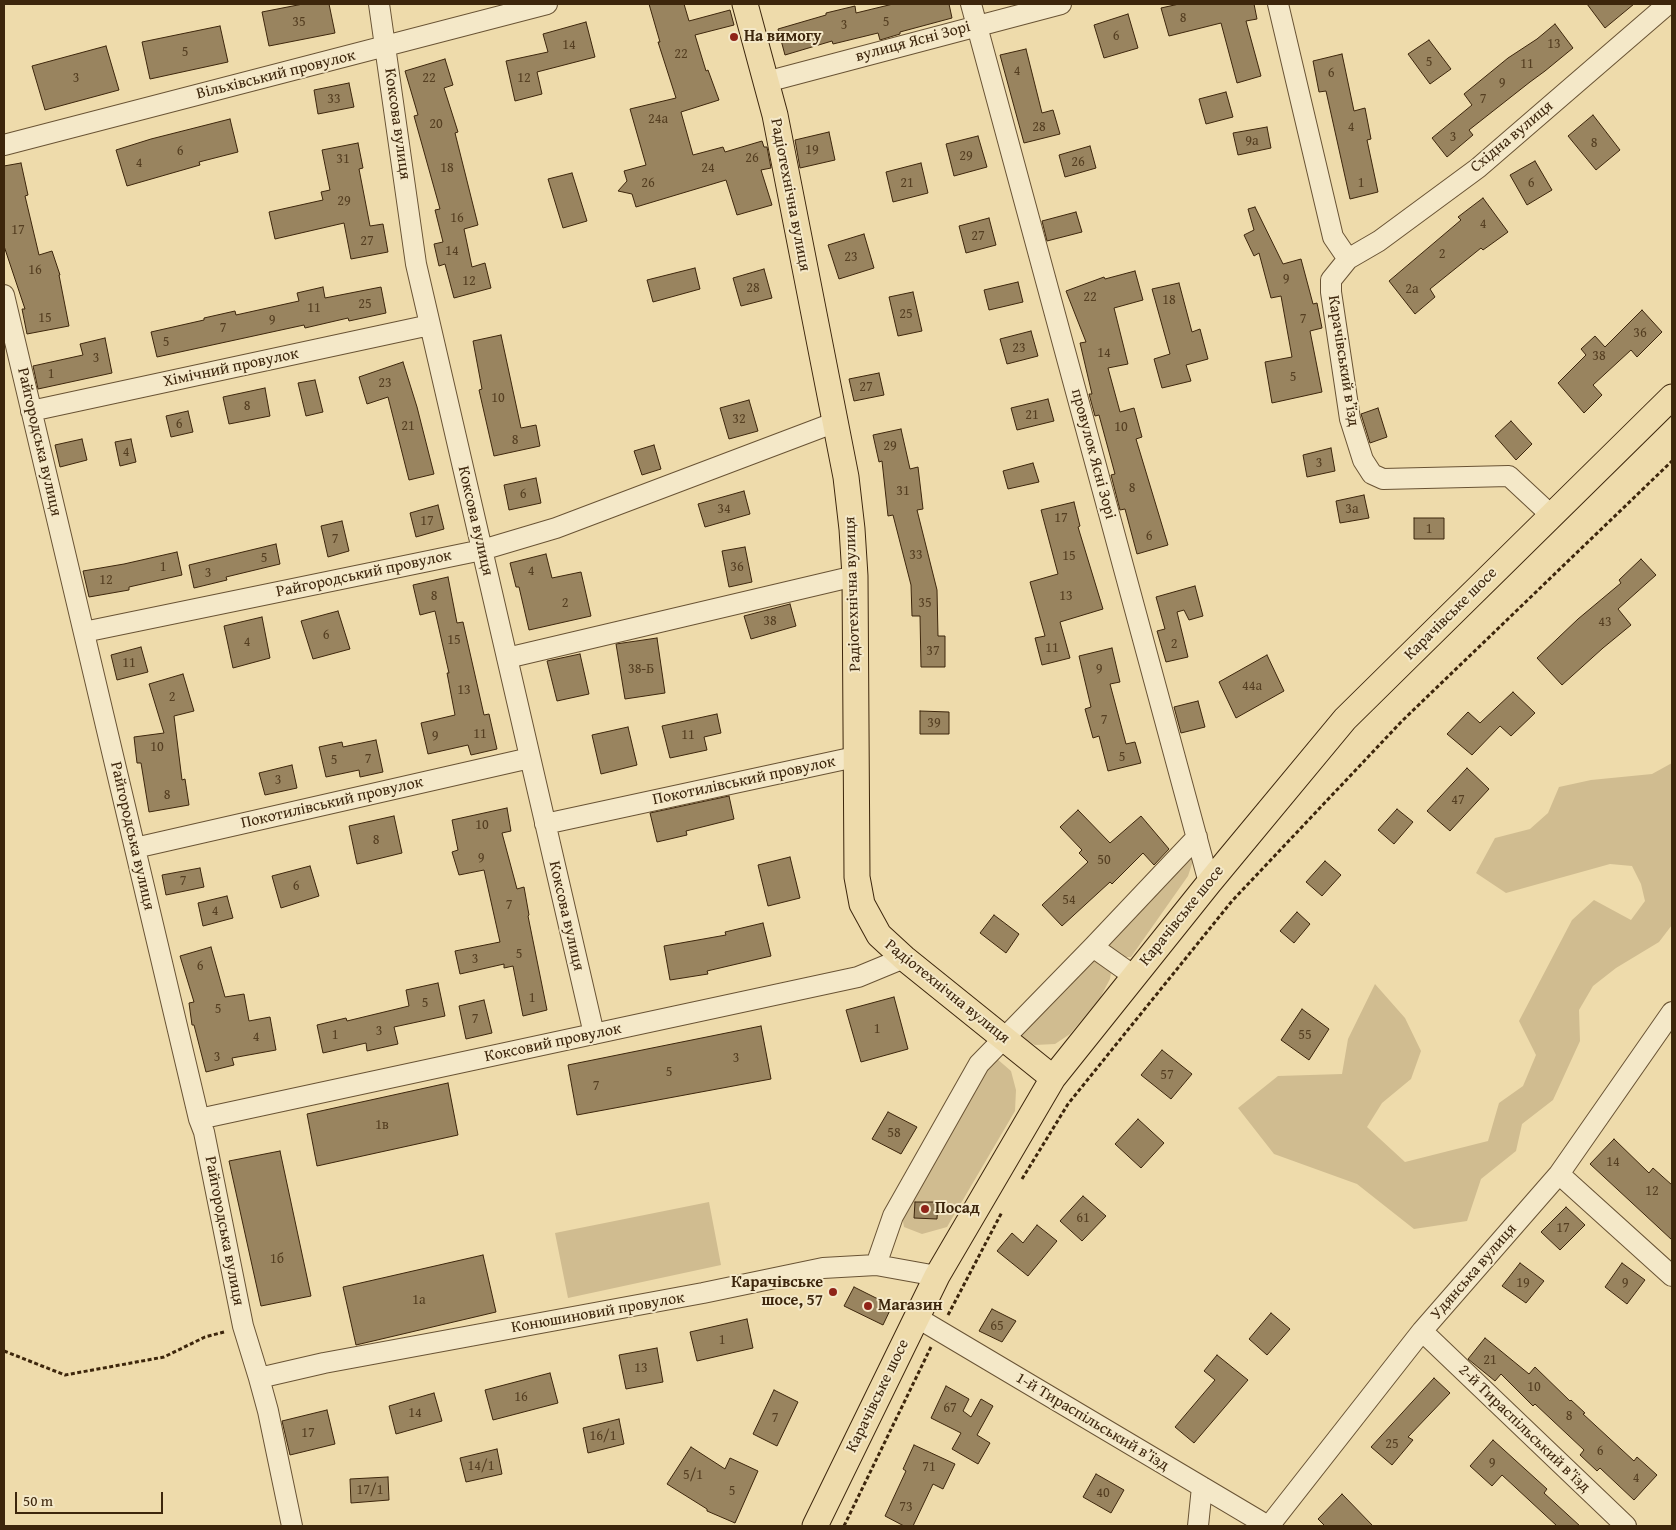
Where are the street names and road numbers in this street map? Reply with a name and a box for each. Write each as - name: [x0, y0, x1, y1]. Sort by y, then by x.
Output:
- street label: вулиця Ясні Зорі: [853, 17, 973, 67]
- street label: Вільхівський провулок: [195, 46, 357, 104]
- street label: Коксова вулиця: [380, 67, 414, 181]
- street label: Східна вулиця: [1467, 97, 1557, 177]
- street label: Радіотехнічна вулиця: [766, 117, 814, 273]
- street label: Карачівський в’їзд: [1323, 294, 1363, 428]
- street label: Хімічний провулок: [162, 344, 300, 392]
- street label: Райгородська вулиця: [13, 366, 65, 518]
- street label: провулок Ясні Зорі: [1066, 387, 1120, 521]
- street label: Коксова вулиця: [453, 464, 497, 578]
- street label: Радіотехнічна вулиця: [841, 516, 865, 672]
- street label: Райгородський провулок: [275, 546, 453, 602]
- street label: Карачівське шосе: [1401, 564, 1501, 664]
- street label: Покотилівський провулок: [651, 752, 837, 810]
- street label: Райгородська вулиця: [106, 760, 158, 912]
- street label: Покотилівський провулок: [239, 773, 425, 833]
- street label: Коксова вулиця: [544, 859, 588, 973]
- street label: Карачівське шосе: [1136, 862, 1228, 970]
- street label: Радіотехнічна вулиця: [881, 936, 1013, 1048]
- street label: Коксовий провулок: [483, 1019, 623, 1067]
- street label: Райгородська вулиця: [200, 1155, 248, 1307]
- street label: Удянська вулиця: [1427, 1220, 1521, 1324]
- street label: Конюшиновий провулок: [510, 1288, 686, 1338]
- street label: Карачівське шосе: [842, 1336, 914, 1456]
- street label: 2-й Тираспільський в’їзд: [1454, 1361, 1594, 1497]
- street label: 1-й Тираспільський в’їзд: [1012, 1369, 1172, 1475]

